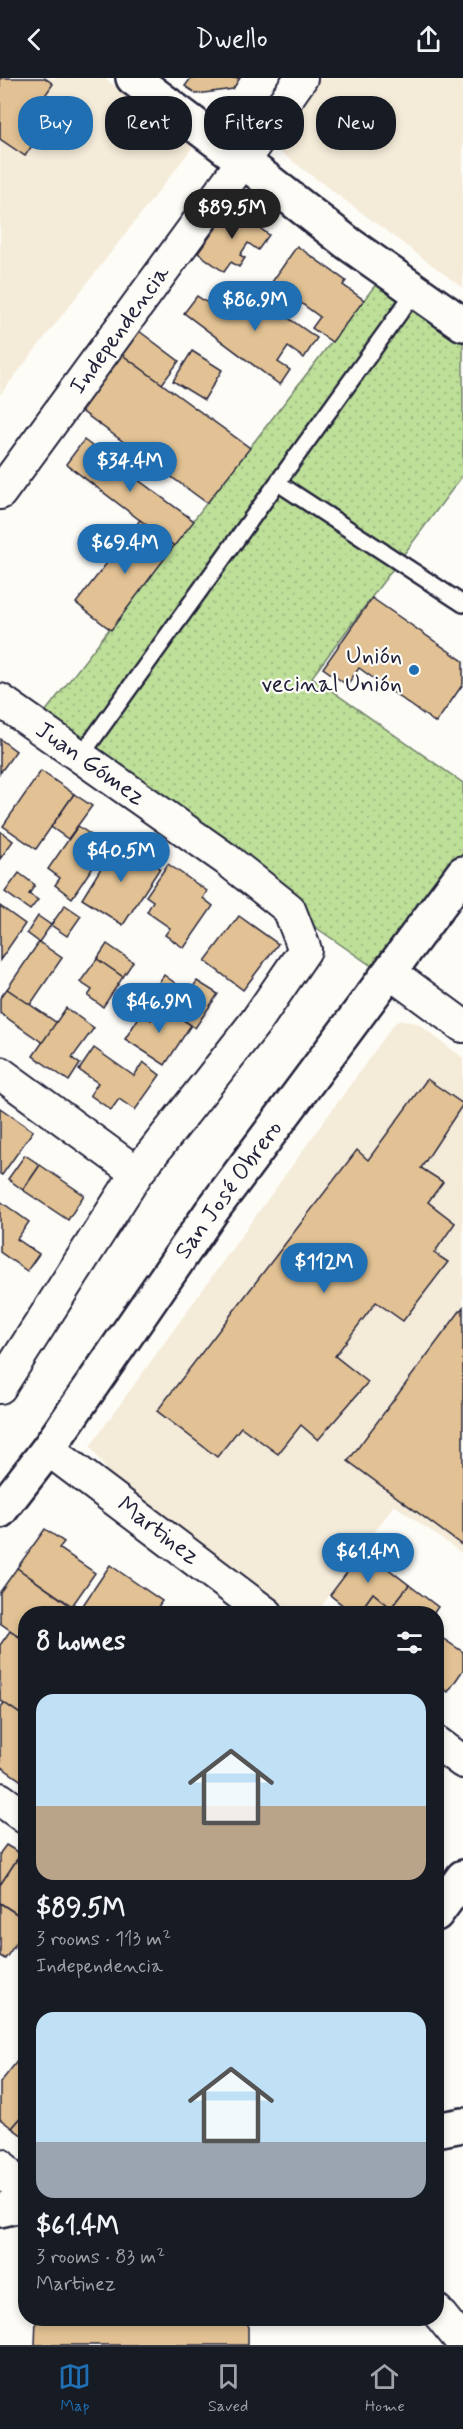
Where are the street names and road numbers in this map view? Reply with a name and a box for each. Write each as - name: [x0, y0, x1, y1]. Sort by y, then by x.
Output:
- street label: Independencia: [63, 259, 178, 401]
- street label: Juan Gómez: [29, 715, 151, 813]
- street label: San José Obrero: [168, 1114, 290, 1266]
- street label: Martinez: [110, 1490, 206, 1572]

